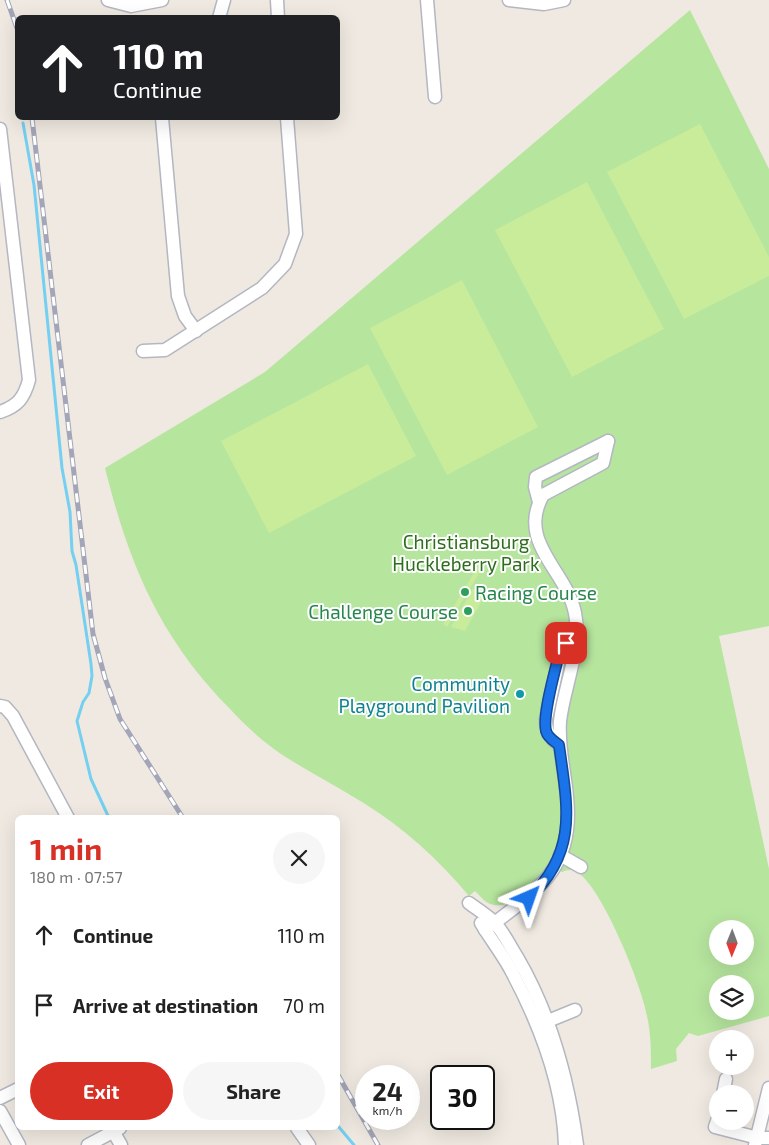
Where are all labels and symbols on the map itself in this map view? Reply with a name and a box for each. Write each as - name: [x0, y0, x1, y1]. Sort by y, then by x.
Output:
- park label: Christiansburg Huckleberry Park: [392, 530, 540, 575]
- place label: Racing Course: [475, 581, 597, 604]
- marker: Racing Course: [459, 586, 471, 598]
- place label: Challenge Course: [308, 600, 458, 623]
- marker: Challenge Course: [462, 605, 474, 617]
- pin: [545, 622, 587, 664]
- place label: Community Playground Pavilion: [338, 672, 510, 717]
- marker: Community Playground Pavilion: [514, 688, 526, 700]
- position arrow: [502, 871, 554, 923]
- north arrow: [709, 920, 754, 965]
- speed limit sign: 30: [430, 1065, 495, 1130]

